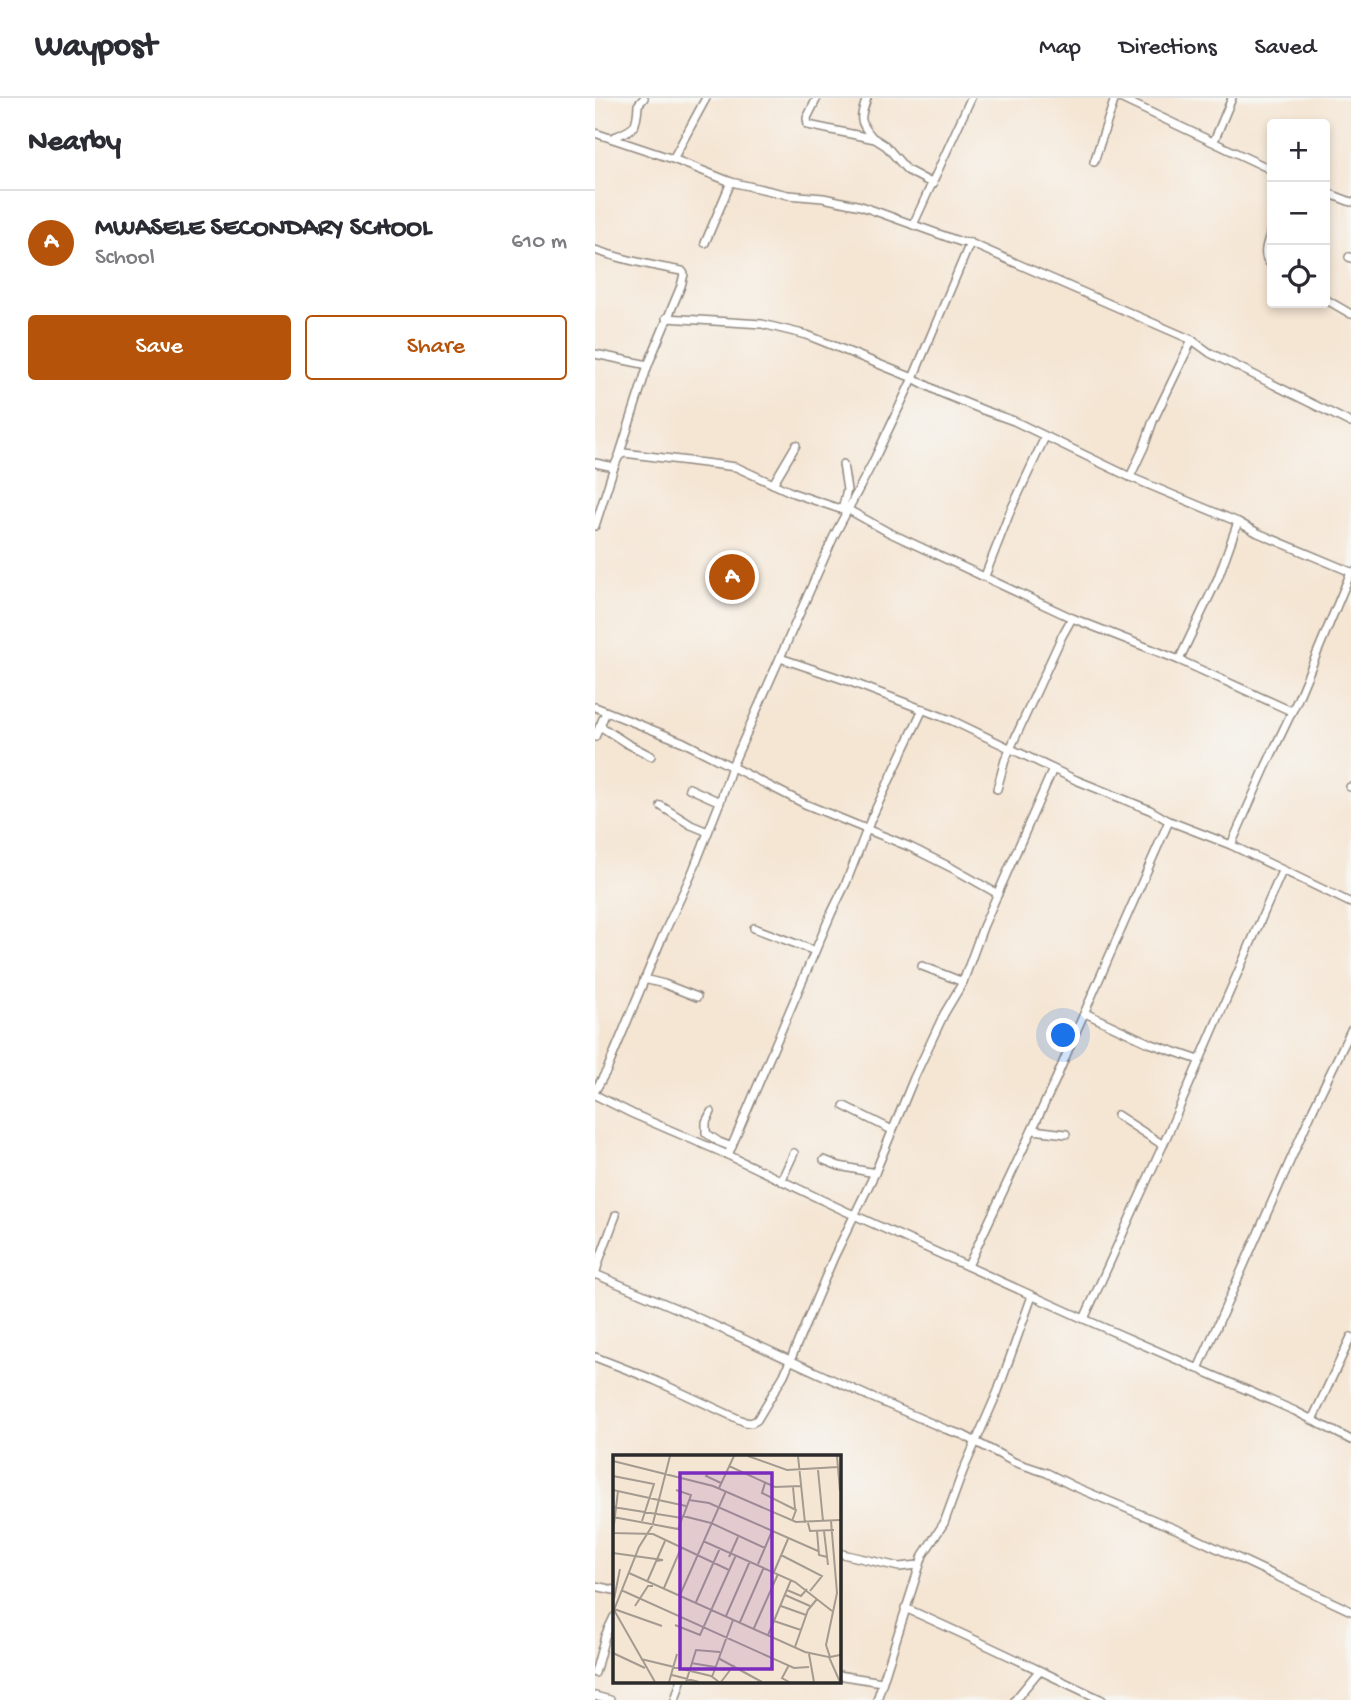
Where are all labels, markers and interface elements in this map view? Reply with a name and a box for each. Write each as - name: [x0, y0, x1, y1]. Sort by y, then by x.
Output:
- text: Waypost: [35, 29, 157, 67]
- text: Map: [1039, 34, 1081, 63]
- text: Directions: [1119, 34, 1217, 63]
- text: Saved: [1255, 34, 1316, 63]
- map controls: [1267, 119, 1330, 308]
- button: +: [1267, 119, 1330, 182]
- text: Nearby: [28, 126, 121, 161]
- button: −: [1267, 182, 1330, 245]
- text: MWASELE SECONDARY SCHOOL: [95, 214, 432, 245]
- text: A: [44, 229, 58, 256]
- text: 610 m: [511, 229, 567, 256]
- text: School: [95, 245, 155, 272]
- button: locate: [1267, 245, 1330, 308]
- button: Save: [28, 315, 291, 380]
- button: Share: [305, 315, 567, 380]
- pin: A: [709, 551, 755, 603]
- your location: [1046, 1018, 1080, 1052]
- inset map: [613, 1455, 840, 1682]

